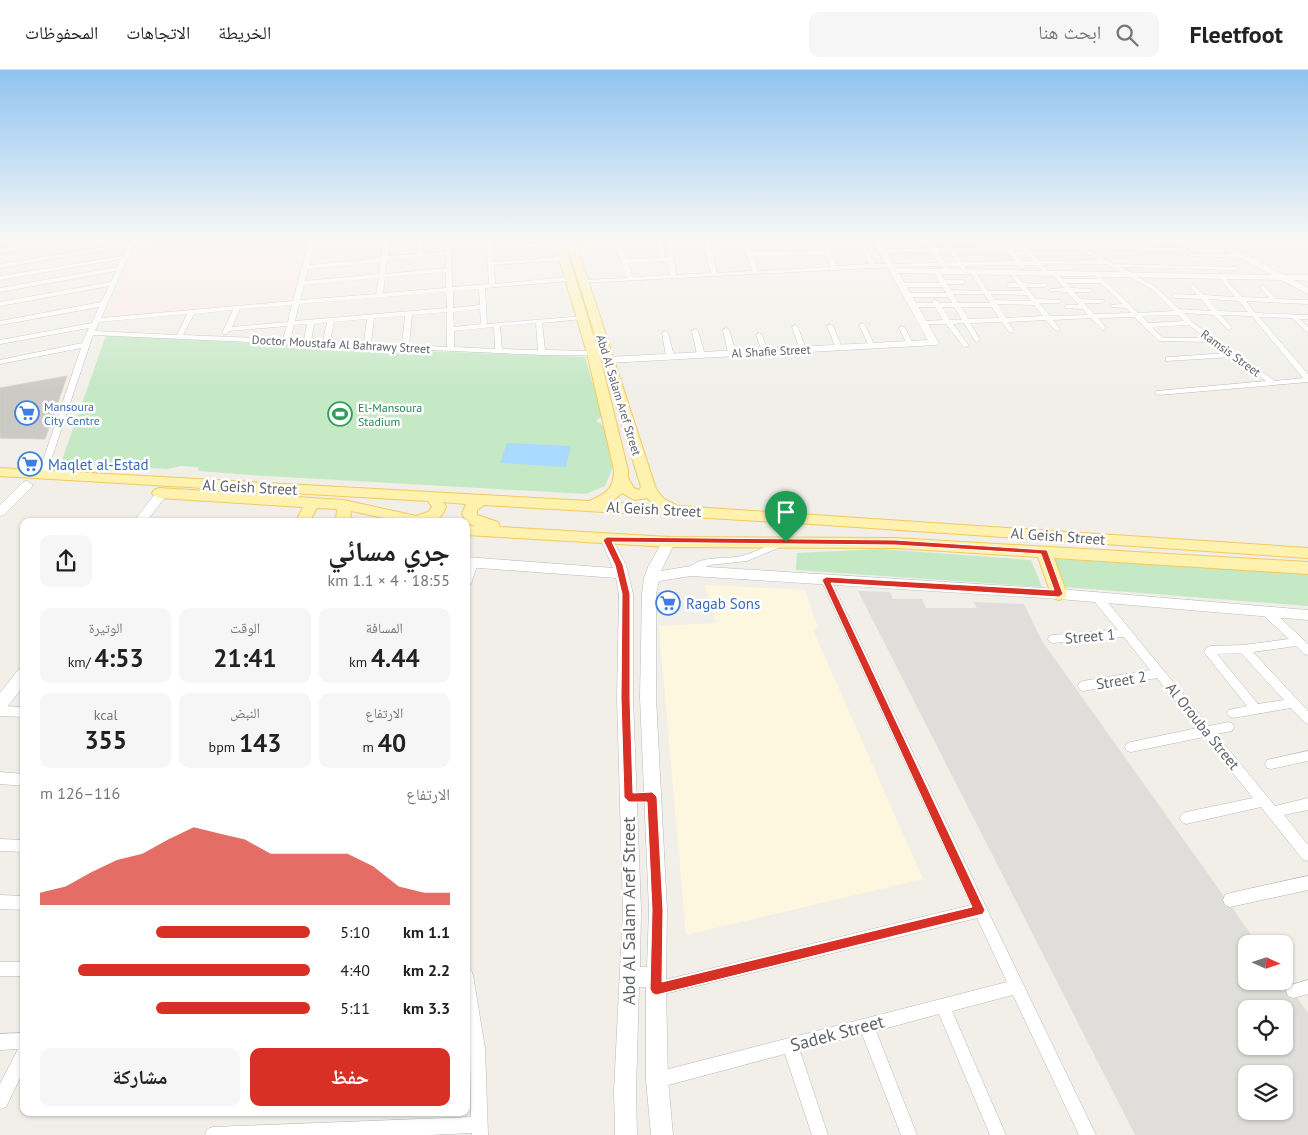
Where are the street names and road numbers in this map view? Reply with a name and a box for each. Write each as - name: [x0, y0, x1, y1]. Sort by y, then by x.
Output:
- street label: Ramsis Street: [1198, 326, 1264, 380]
- street label: Doctor Moustafa Al Bahrawy Street: [251, 332, 431, 356]
- street label: Abd Al Salam Aref Street: [593, 333, 645, 457]
- street label: Al Shafie Street: [731, 341, 811, 361]
- street label: Al Geish Street: [202, 475, 298, 499]
- street label: Al Geish Street: [606, 497, 702, 521]
- street label: Al Geish Street: [1010, 523, 1106, 549]
- street label: Street 1: [1064, 624, 1116, 648]
- street label: Street 2: [1095, 667, 1147, 693]
- street label: Al Orouba Street: [1162, 679, 1244, 773]
- street label: Abd Al Salam Aref Street: [617, 817, 640, 1005]
- street label: Sadek Street: [788, 1009, 886, 1057]

